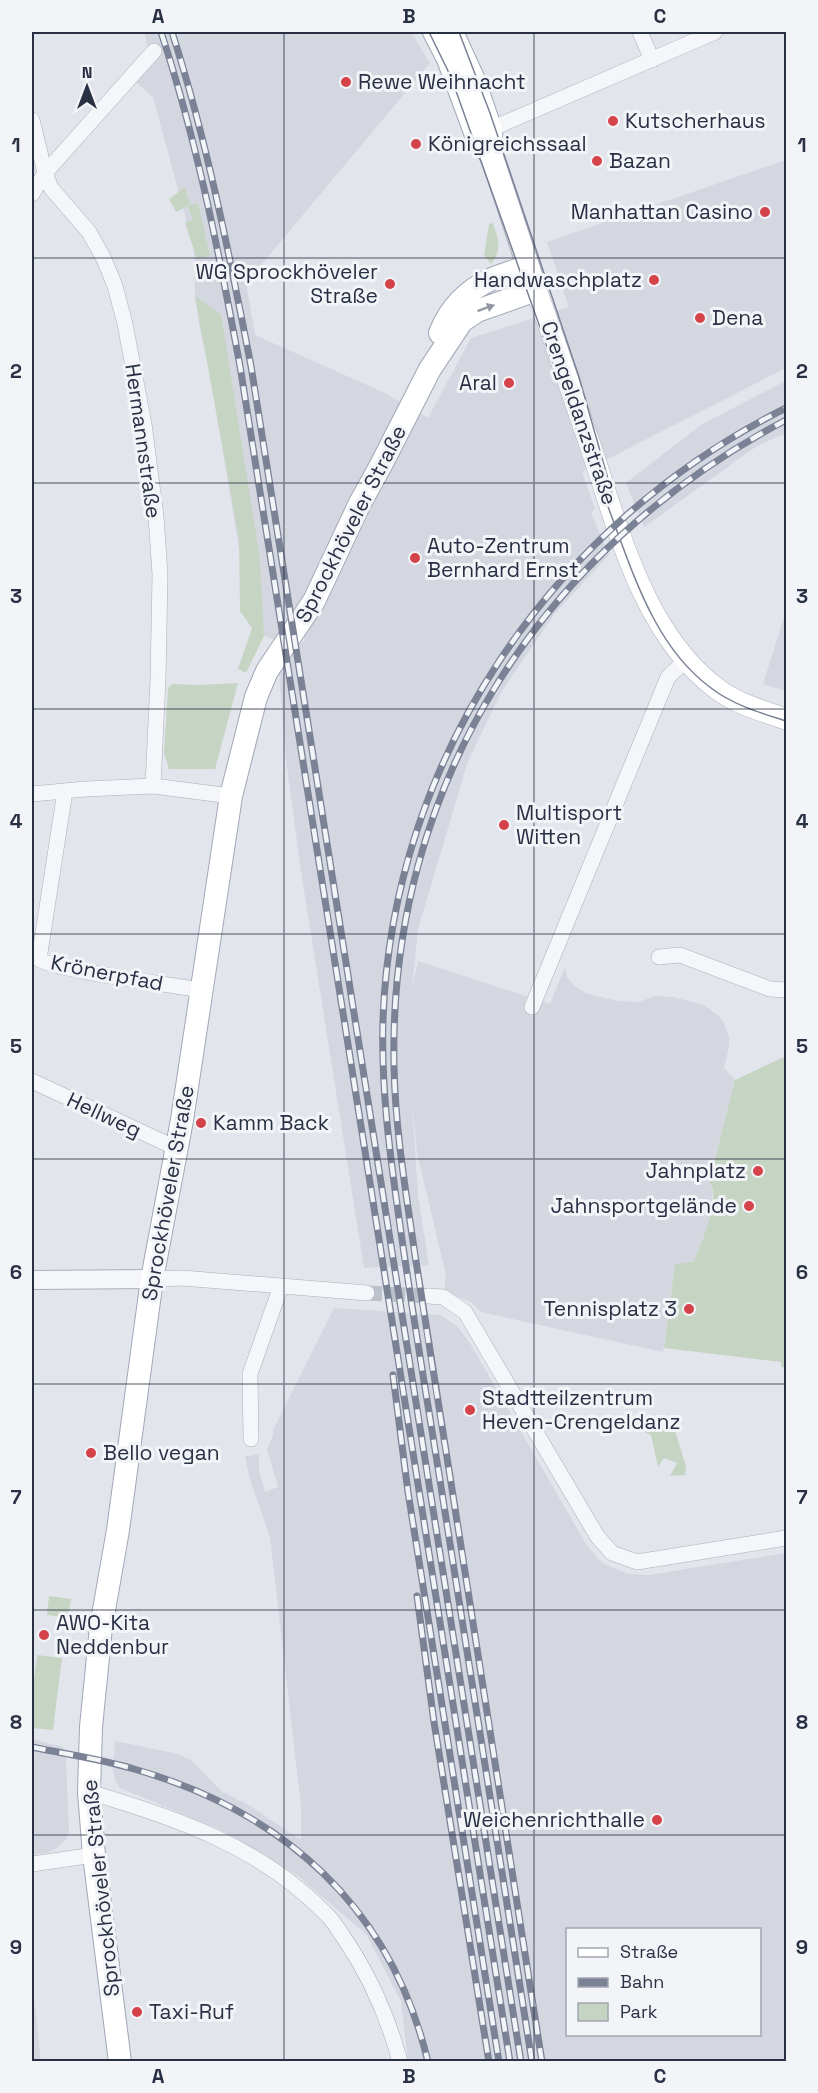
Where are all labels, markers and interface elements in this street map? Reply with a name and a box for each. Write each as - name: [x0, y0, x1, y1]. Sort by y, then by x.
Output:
- text: A: [152, 3, 165, 29]
- text: B: [402, 3, 416, 29]
- text: C: [654, 3, 667, 29]
- north arrow: [57, 57, 117, 117]
- text: N: [82, 62, 92, 83]
- place label: Rewe Weihnacht: [358, 68, 526, 95]
- marker: Rewe Weihnacht: [339, 75, 353, 89]
- place label: Kutscherhaus: [625, 107, 766, 134]
- marker: Kutscherhaus: [606, 114, 620, 128]
- place label: Königreichssaal: [428, 130, 587, 157]
- text: 1: [11, 132, 21, 158]
- text: 1: [797, 132, 807, 158]
- marker: Königreichssaal: [409, 137, 423, 151]
- place label: Bazan: [609, 147, 671, 174]
- marker: Bazan: [590, 154, 604, 168]
- place label: Manhattan Casino: [571, 198, 753, 225]
- marker: Manhattan Casino: [758, 205, 772, 219]
- place label: WG Sprockhöveler Straße: [196, 258, 378, 309]
- place label: Handwaschplatz: [474, 266, 642, 293]
- marker: Handwaschplatz: [647, 273, 661, 287]
- marker: WG Sprockhöveler Straße: [383, 277, 397, 291]
- one-way arrow: [477, 303, 495, 312]
- place label: Dena: [712, 304, 763, 331]
- marker: Dena: [693, 311, 707, 325]
- street label: Crengeldanzstraße: [535, 317, 624, 508]
- text: 2: [10, 358, 22, 384]
- text: 2: [796, 358, 808, 384]
- street label: Hermannstraße: [119, 362, 168, 520]
- place label: Aral: [459, 369, 497, 396]
- marker: Aral: [502, 376, 516, 390]
- street label: Sprockhöveler Straße: [289, 420, 412, 627]
- place label: Auto-Zentrum Bernhard Ernst: [427, 532, 579, 583]
- marker: Auto-Zentrum Bernhard Ernst: [408, 551, 422, 565]
- text: 3: [10, 583, 22, 609]
- text: 3: [796, 583, 808, 609]
- place label: Multisport Witten: [516, 799, 622, 850]
- text: 4: [10, 808, 23, 834]
- text: 4: [796, 808, 809, 834]
- marker: Multisport Witten: [497, 818, 511, 832]
- street label: Krönerpfad: [49, 948, 166, 997]
- text: 5: [10, 1033, 22, 1059]
- text: 5: [796, 1033, 808, 1059]
- street label: Sprockhöveler Straße: [135, 1083, 200, 1303]
- street label: Hellweg: [63, 1086, 146, 1143]
- place label: Kamm Back: [213, 1109, 329, 1136]
- marker: Kamm Back: [194, 1116, 208, 1130]
- place label: Jahnplatz: [646, 1157, 746, 1184]
- marker: Jahnplatz: [751, 1164, 765, 1178]
- place label: Jahnsportgelände: [551, 1192, 737, 1219]
- marker: Jahnsportgelände: [742, 1199, 756, 1213]
- text: 6: [10, 1259, 22, 1285]
- text: 6: [796, 1259, 808, 1285]
- place label: Tennisplatz 3: [544, 1295, 677, 1322]
- marker: Tennisplatz 3: [682, 1302, 696, 1316]
- place label: Stadtteilzentrum Heven-Crengeldanz: [482, 1384, 680, 1435]
- marker: Stadtteilzentrum Heven-Crengeldanz: [463, 1403, 477, 1417]
- place label: Bello vegan: [103, 1439, 220, 1466]
- marker: Bello vegan: [84, 1446, 98, 1460]
- text: 7: [10, 1484, 22, 1510]
- text: 7: [796, 1484, 808, 1510]
- place label: AWO-Kita Neddenbur: [56, 1609, 169, 1660]
- marker: AWO-Kita Neddenbur: [37, 1628, 51, 1642]
- text: 8: [10, 1709, 22, 1735]
- text: 8: [796, 1709, 808, 1735]
- street label: Sprockhöveler Straße: [76, 1778, 125, 1998]
- place label: Weichenrichthalle: [463, 1806, 645, 1833]
- marker: Weichenrichthalle: [650, 1813, 664, 1827]
- legend: [566, 1928, 761, 2036]
- text: 9: [10, 1934, 22, 1960]
- text: 9: [796, 1934, 808, 1960]
- text: Straße: [620, 1940, 678, 1963]
- text: Bahn: [620, 1970, 664, 1993]
- place label: Taxi-Ruf: [149, 1998, 234, 2025]
- text: Park: [620, 2000, 658, 2023]
- marker: Taxi-Ruf: [130, 2005, 144, 2019]
- text: A: [152, 2063, 165, 2089]
- text: B: [402, 2063, 416, 2089]
- text: C: [654, 2063, 667, 2089]

